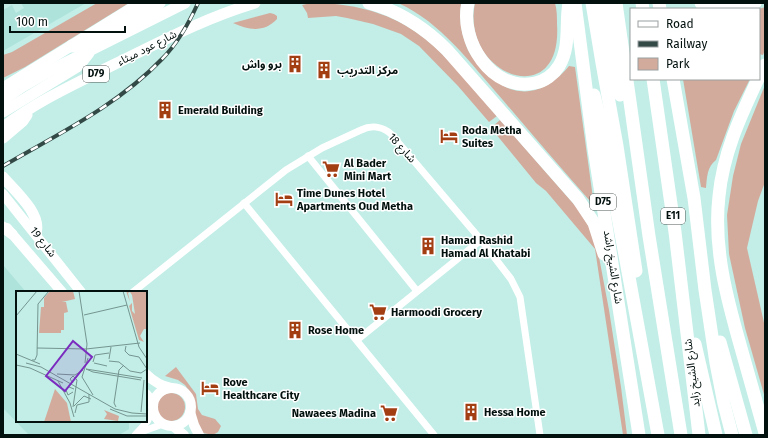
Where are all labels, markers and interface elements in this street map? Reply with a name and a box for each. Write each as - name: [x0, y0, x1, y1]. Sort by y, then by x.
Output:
- scale bar: [10, 8, 125, 34]
- legend: [630, 8, 760, 80]
- text: 100 m: [16, 15, 48, 29]
- text: Road: [666, 17, 694, 31]
- street label: شارع عود ميثاء: [115, 27, 180, 69]
- text: Railway: [666, 37, 707, 51]
- building icon: برو واش: [285, 54, 305, 74]
- text: Park: [666, 57, 690, 71]
- place label: برو واش: [242, 58, 282, 71]
- building icon: مركز التدريب: [314, 60, 334, 80]
- place label: مركز التدريب: [337, 64, 398, 77]
- road number: D79: [83, 66, 109, 82]
- building icon: Emerald Building: [155, 100, 175, 120]
- place label: Emerald Building: [178, 104, 264, 117]
- place label: Roda Metha Suites: [462, 124, 522, 150]
- hotel icon: Roda Metha Suites: [439, 126, 459, 146]
- street label: شارع 18: [385, 131, 419, 166]
- place label: Al Bader Mini Mart: [343, 157, 392, 183]
- supermarket icon: Al Bader Mini Mart: [321, 159, 341, 179]
- place label: Time Dunes Hotel Apartments Oud Metha: [296, 187, 413, 213]
- hotel icon: Time Dunes Hotel Apartments Oud Metha: [274, 189, 294, 209]
- road number: D75: [590, 194, 616, 210]
- road number: E11: [661, 208, 685, 224]
- street label: شارع 19: [26, 224, 59, 261]
- street label: شارع الشيخ راشد: [600, 229, 625, 305]
- place label: Hamad Rashid Hamad Al Khatabi: [441, 234, 530, 260]
- building icon: Hamad Rashid Hamad Al Khatabi: [418, 236, 438, 256]
- inset map: [16, 291, 147, 422]
- supermarket icon: Harmoodi Grocery: [368, 302, 388, 322]
- place label: Harmoodi Grocery: [391, 306, 482, 319]
- building icon: Rose Home: [285, 320, 305, 340]
- place label: Rose Home: [308, 324, 364, 337]
- street label: شارع الشيخ زايد: [681, 338, 704, 408]
- place label: Rove Healthcare City: [223, 376, 300, 402]
- hotel icon: Rove Healthcare City: [200, 378, 220, 398]
- building icon: Hessa Home: [461, 402, 481, 422]
- supermarket icon: Nawaees Madina: [379, 403, 399, 423]
- place label: Hessa Home: [484, 406, 546, 419]
- place label: Nawaees Madina: [292, 407, 376, 420]

